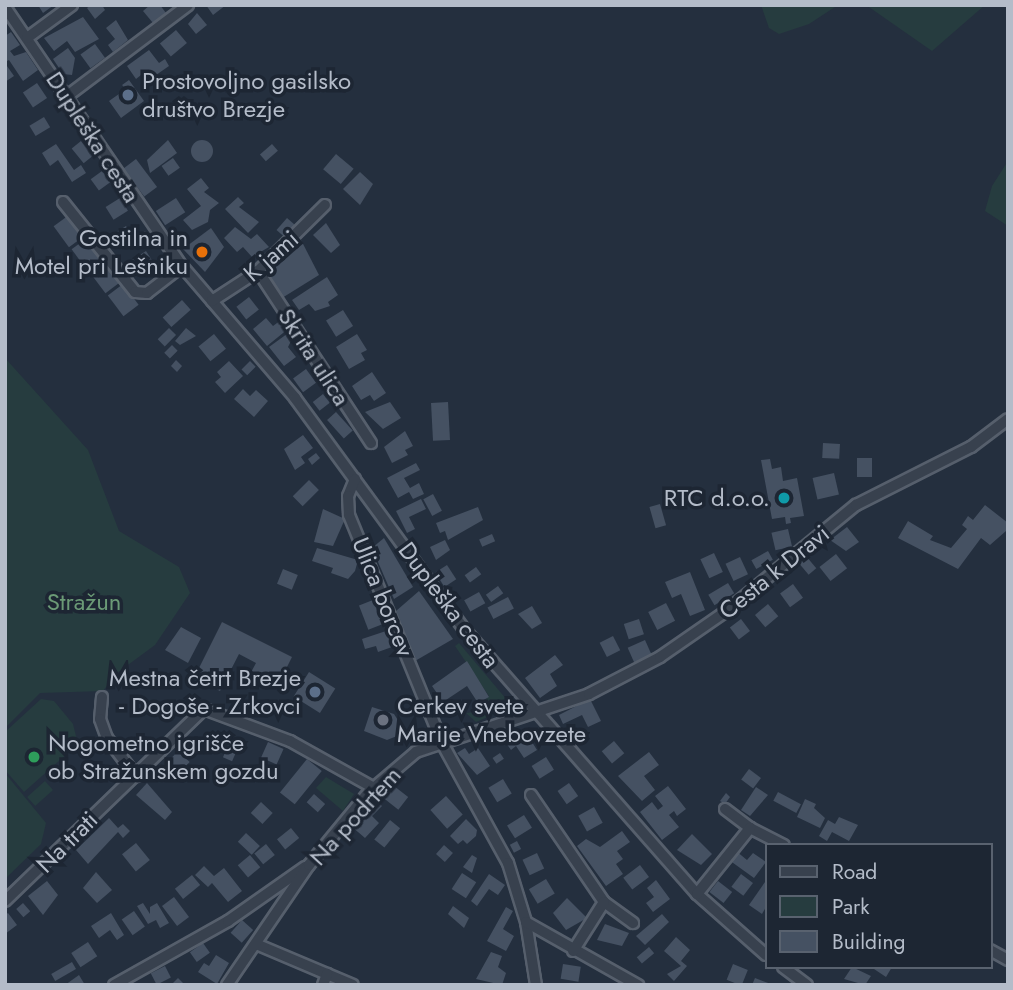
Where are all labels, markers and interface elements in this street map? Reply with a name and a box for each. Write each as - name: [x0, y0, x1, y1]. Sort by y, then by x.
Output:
- street label: Dupleška cesta: [40, 66, 146, 208]
- place label: Prostovoljno gasilsko društvo Brezje: [142, 67, 351, 123]
- marker: Prostovoljno gasilsko društvo Brezje: [120, 87, 136, 103]
- place label: Gostilna in Motel pri Lešniku: [15, 224, 188, 280]
- street label: K jami: [238, 224, 304, 288]
- marker: Gostilna in Motel pri Lešniku: [194, 244, 210, 260]
- street label: Skrita ulica: [272, 303, 356, 411]
- place label: RTC d.o.o.: [664, 484, 770, 512]
- marker: RTC d.o.o.: [776, 490, 792, 506]
- street label: Cesta k Dravi: [713, 519, 835, 625]
- street label: Ulica borcev: [346, 533, 420, 661]
- street label: Dupleška cesta: [392, 536, 506, 674]
- park label: Stražun: [47, 588, 121, 616]
- place label: Mestna četrt Brezje - Dogoše - Zrkovci: [109, 664, 301, 720]
- marker: Mestna četrt Brezje - Dogoše - Zrkovci: [307, 684, 323, 700]
- place label: Cerkev svete Marije Vnebovzete: [397, 692, 586, 748]
- marker: Cerkev svete Marije Vnebovzete: [375, 712, 391, 728]
- place label: Nogometno igrišče ob Stražunskem gozdu: [48, 729, 279, 785]
- marker: Nogometno igrišče ob Stražunskem gozdu: [26, 749, 42, 765]
- street label: Na podrtem: [303, 761, 407, 871]
- street label: Na trati: [30, 805, 104, 879]
- legend: [764, 843, 992, 969]
- text: Road: [832, 857, 877, 887]
- text: Park: [832, 892, 869, 922]
- text: Building: [832, 927, 905, 957]

